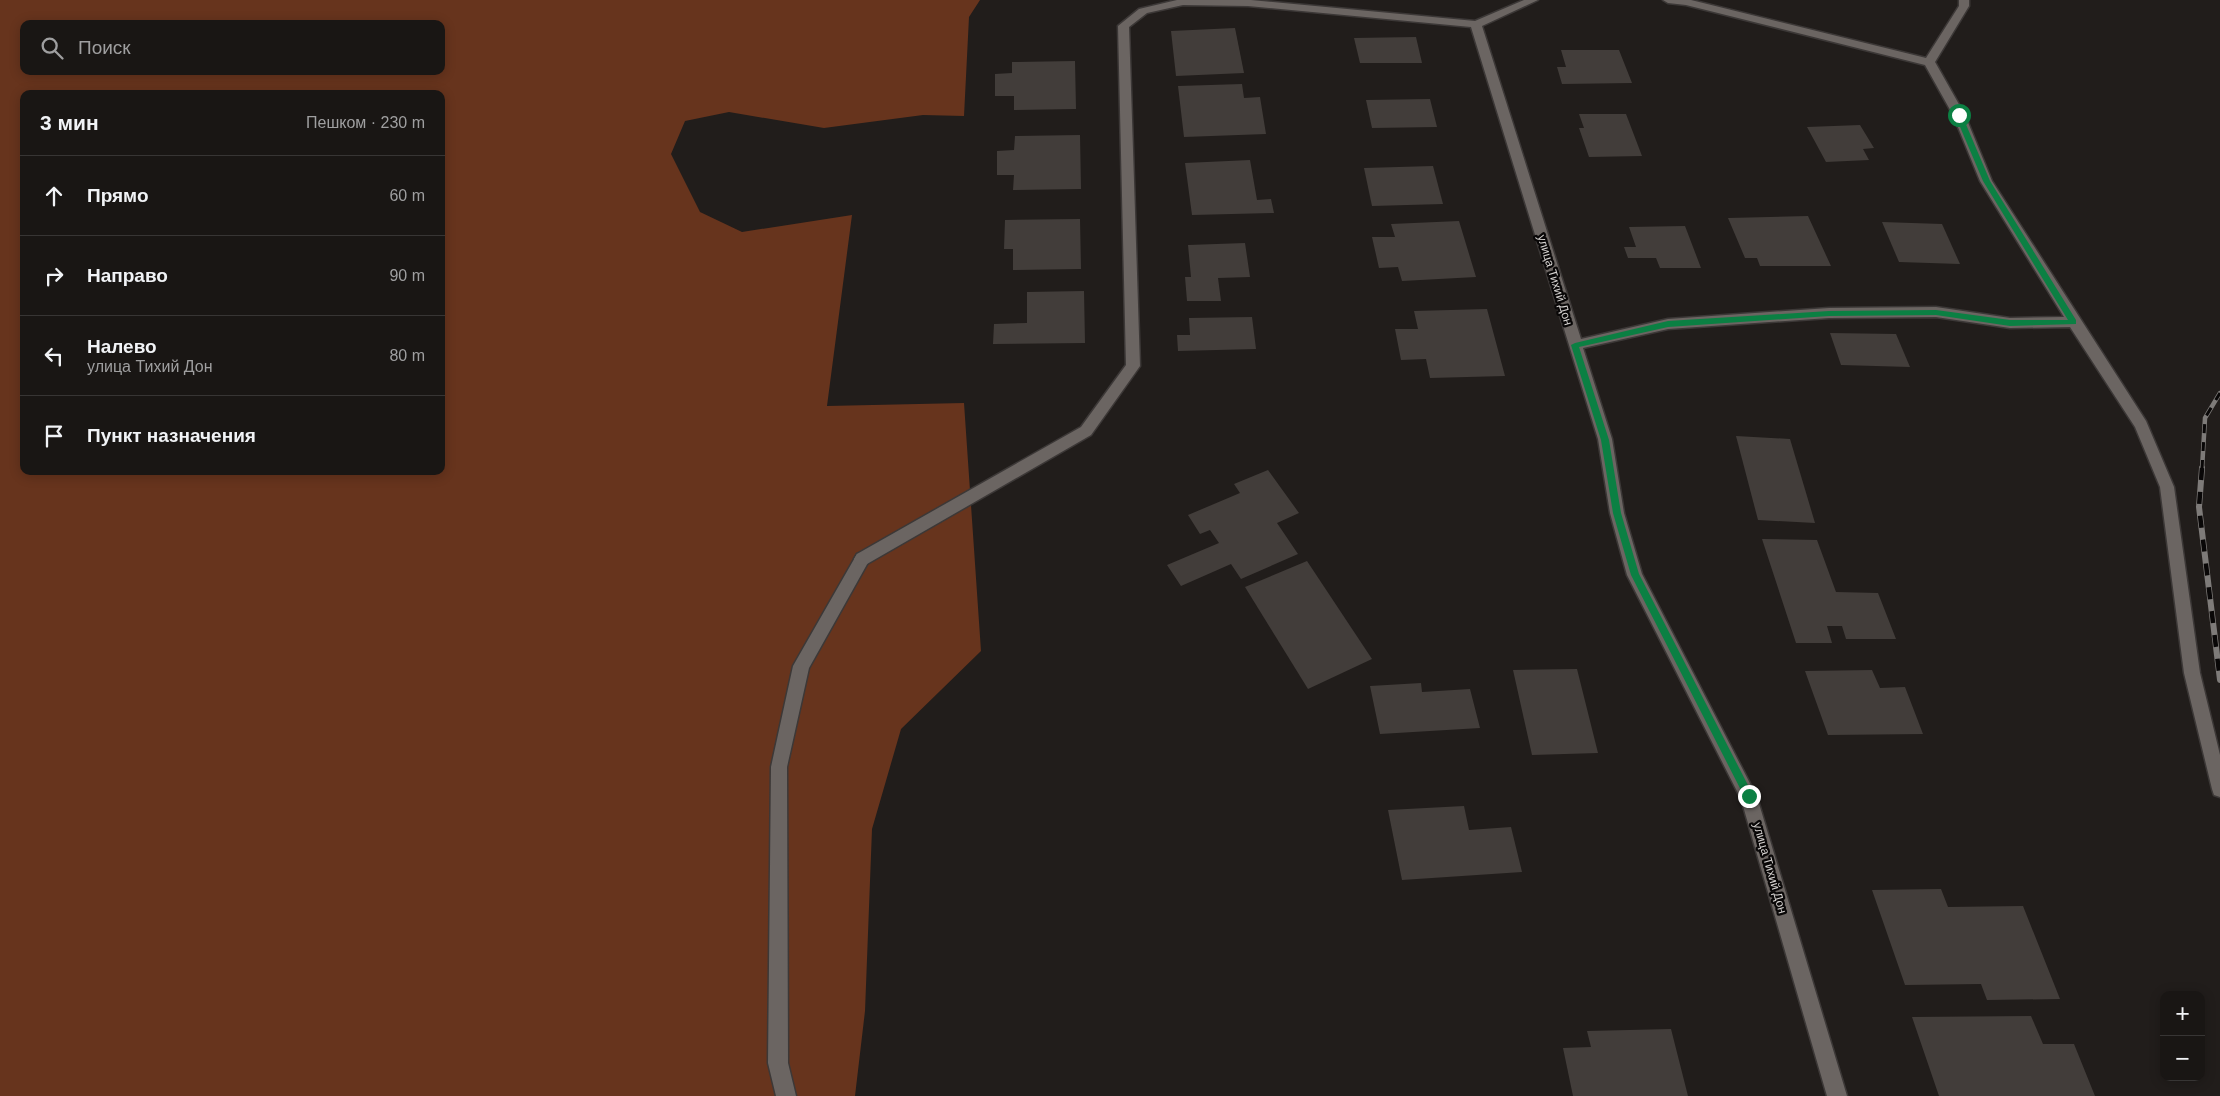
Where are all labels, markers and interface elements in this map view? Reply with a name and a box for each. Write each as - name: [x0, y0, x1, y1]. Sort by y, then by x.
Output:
- search box: [20, 20, 445, 75]
- icon: search: [38, 34, 66, 62]
- text: Поиск: [78, 37, 131, 58]
- route start: [1948, 104, 1971, 127]
- text: 3 мин: [40, 111, 99, 134]
- text: Пешком · 230 m: [306, 114, 425, 131]
- icon: ahead: [40, 182, 68, 210]
- text: Прямо: [87, 185, 149, 206]
- text: 60 m: [389, 187, 425, 204]
- street label: улица Тихий Дон: [1535, 233, 1575, 327]
- icon: right: [40, 262, 68, 290]
- text: Направо: [87, 265, 168, 286]
- text: 90 m: [389, 267, 425, 284]
- text: Налево: [87, 336, 157, 357]
- icon: left: [40, 342, 68, 370]
- text: 80 m: [389, 347, 425, 364]
- text: улица Тихий Дон: [87, 358, 213, 375]
- icon: arrive: [40, 422, 68, 450]
- text: Пункт назначения: [87, 425, 256, 446]
- route end: [1738, 785, 1761, 808]
- street label: улица Тихий Дон: [1750, 821, 1790, 915]
- map controls: [2160, 991, 2205, 1081]
- button: +: [2160, 991, 2205, 1036]
- button: −: [2160, 1036, 2205, 1081]

